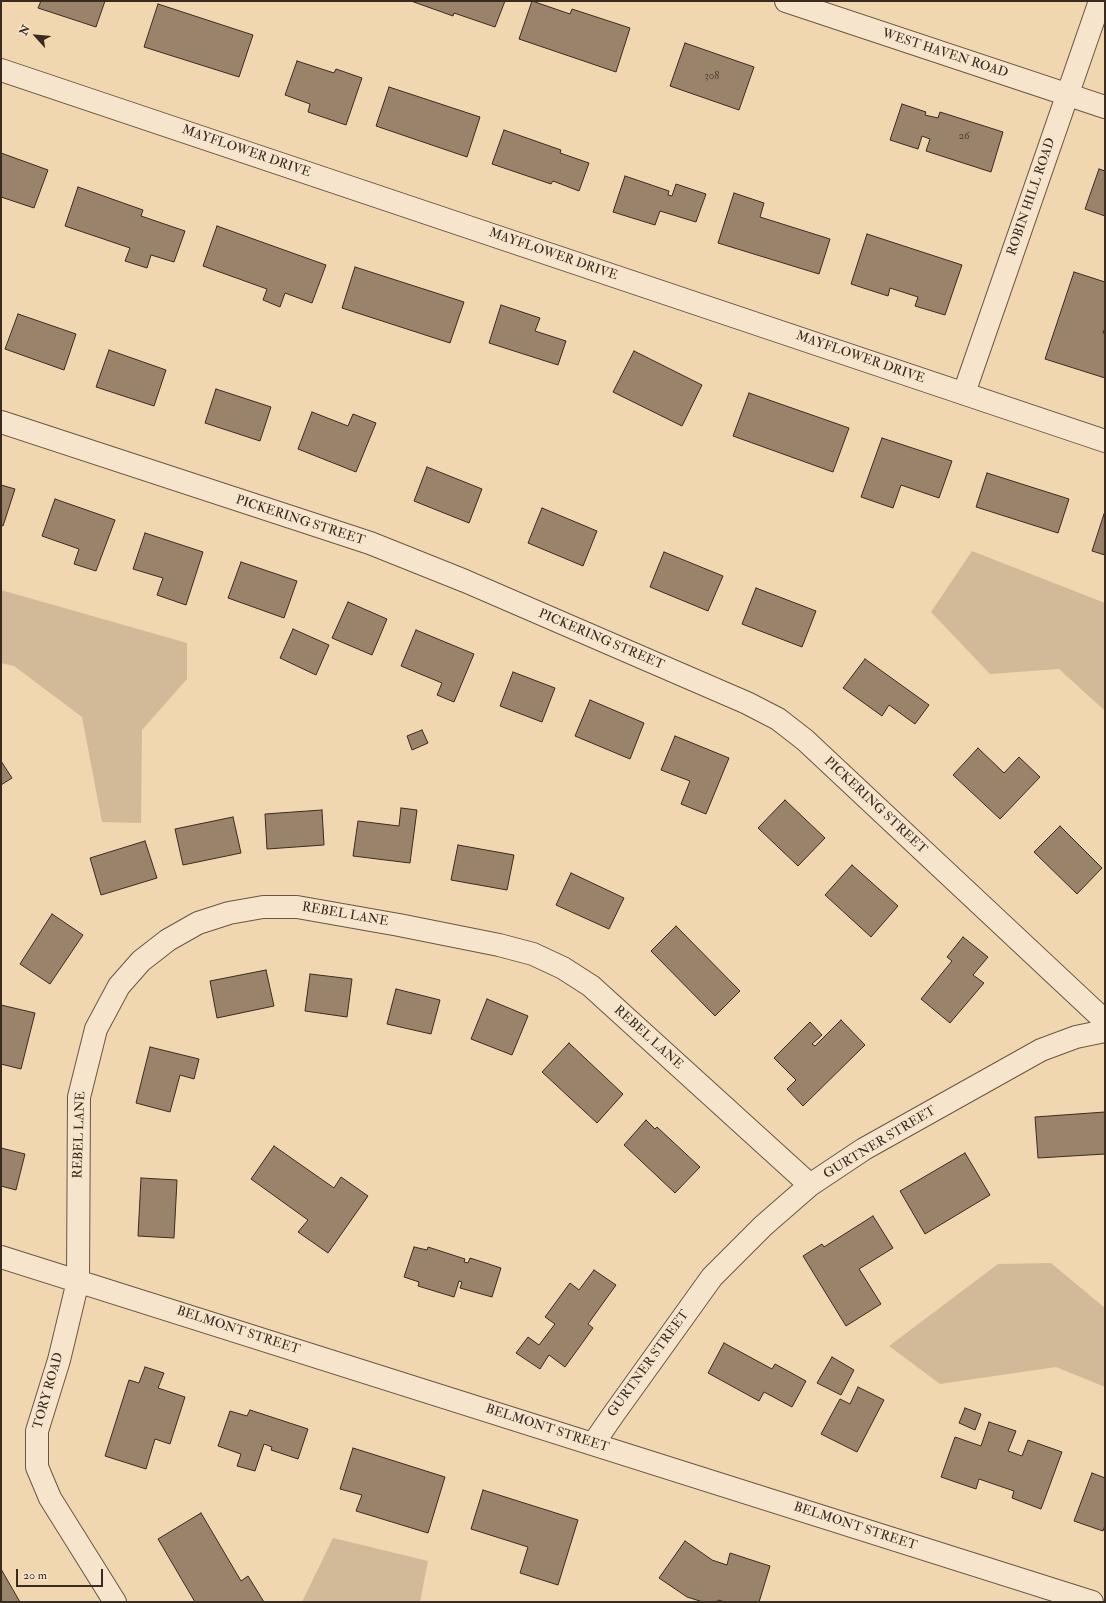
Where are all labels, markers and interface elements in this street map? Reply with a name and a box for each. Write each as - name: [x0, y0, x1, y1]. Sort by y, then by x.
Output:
- north arrow: [16, 16, 56, 56]
- text: N: [17, 23, 33, 38]
- street label: WEST HAVEN ROAD: [880, 26, 1010, 82]
- house number: 308: [704, 70, 720, 84]
- street label: MAYFLOWER DRIVE: [180, 123, 312, 181]
- house number: 26: [958, 130, 970, 144]
- street label: ROBIN HILL ROAD: [1005, 136, 1059, 258]
- street label: MAYFLOWER DRIVE: [487, 226, 619, 284]
- street label: MAYFLOWER DRIVE: [794, 329, 926, 387]
- street label: PICKERING STREET: [233, 493, 367, 549]
- street label: PICKERING STREET: [536, 606, 666, 674]
- street label: PICKERING STREET: [820, 754, 930, 858]
- street label: REBEL LANE: [301, 900, 389, 930]
- street label: REBEL LANE: [610, 1003, 686, 1073]
- street label: REBEL LANE: [71, 1091, 89, 1179]
- street label: GURTNER STREET: [821, 1103, 939, 1183]
- street label: BELMONT STREET: [174, 1304, 302, 1358]
- street label: GURTNER STREET: [605, 1308, 693, 1420]
- street label: TORY ROAD: [31, 1351, 67, 1431]
- street label: BELMONT STREET: [483, 1402, 611, 1456]
- street label: BELMONT STREET: [791, 1500, 919, 1554]
- scale bar: [18, 1561, 105, 1587]
- text: 20 m: [23, 1568, 47, 1583]

